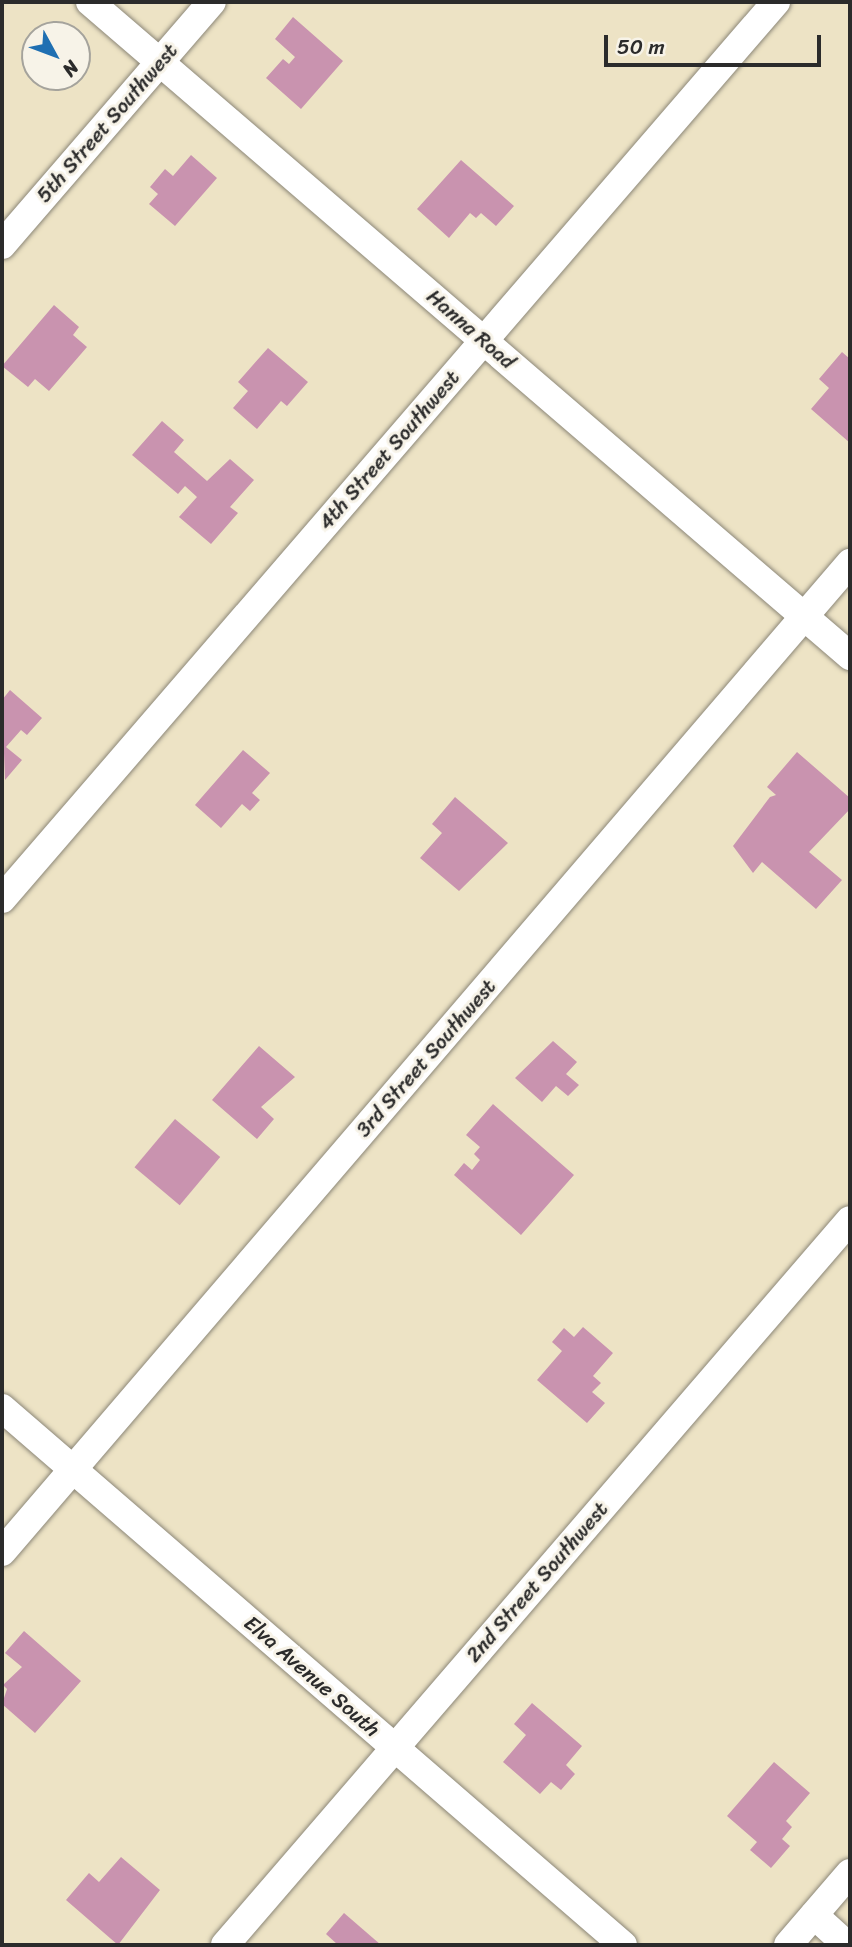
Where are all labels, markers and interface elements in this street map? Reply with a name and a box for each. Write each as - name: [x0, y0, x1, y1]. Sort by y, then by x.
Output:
- north arrow: [21, 21, 91, 91]
- scale bar: [607, 21, 824, 65]
- text: 50 m: [617, 28, 665, 66]
- street label: 5th Street Southwest: [31, 38, 183, 208]
- text: N: [54, 53, 87, 85]
- street label: Hanna Road: [422, 284, 520, 374]
- street label: 4th Street Southwest: [313, 365, 465, 535]
- street label: 3rd Street Southwest: [350, 974, 502, 1142]
- street label: 2nd Street Southwest: [460, 1496, 614, 1668]
- street label: Elva Avenue South: [239, 1610, 385, 1742]

